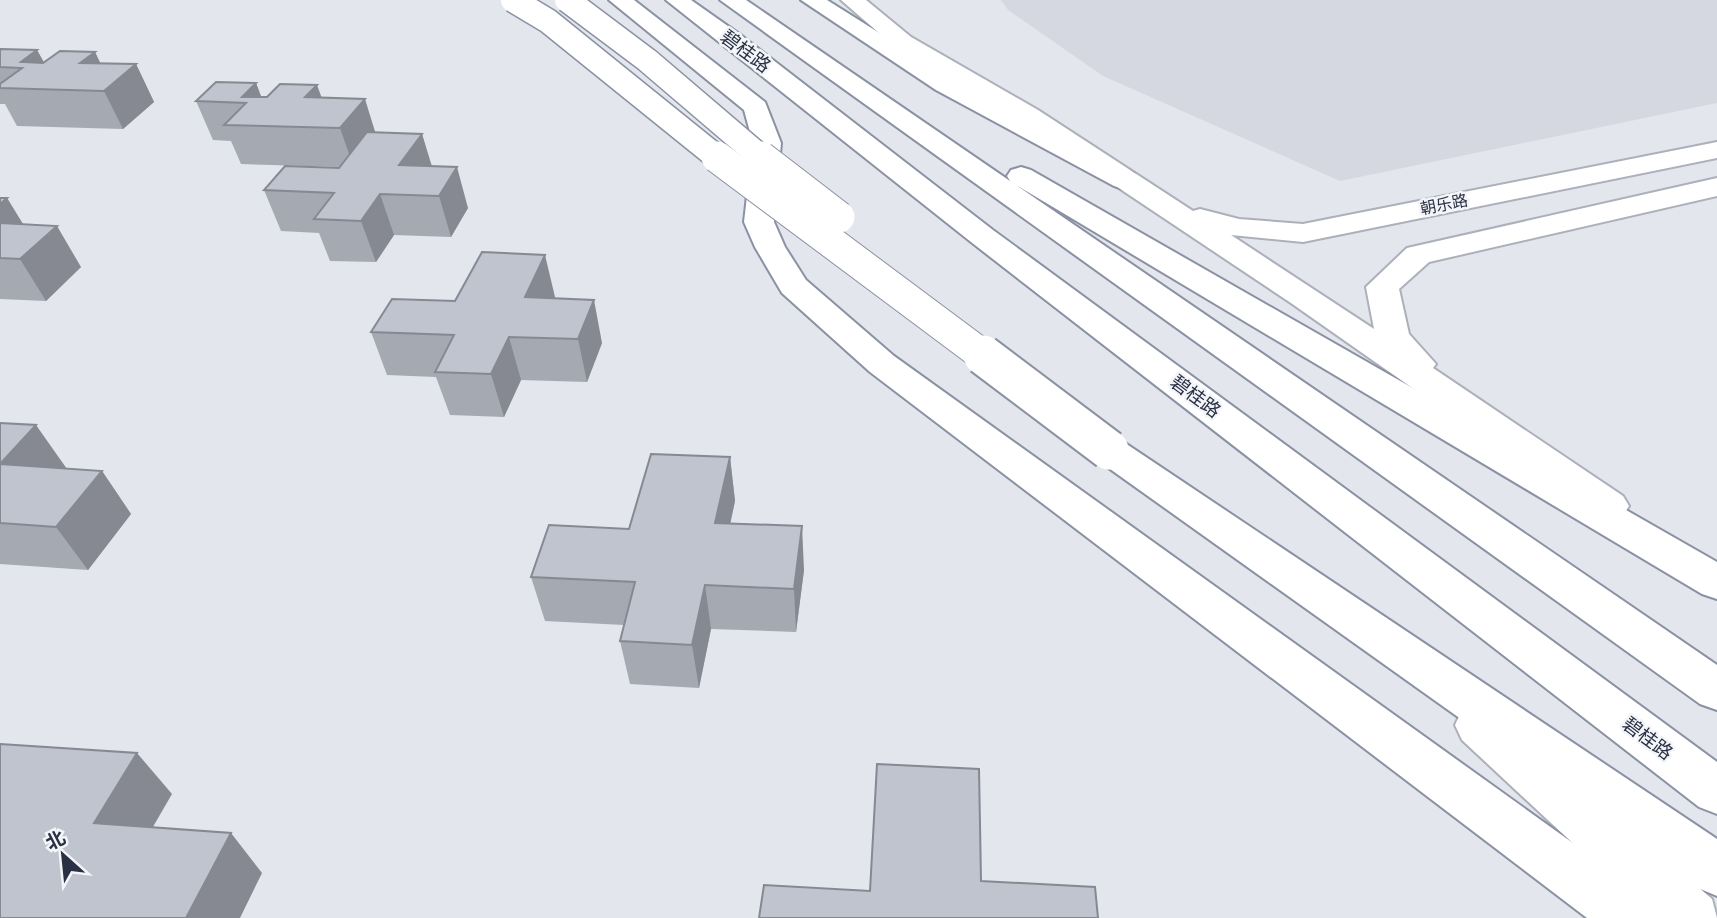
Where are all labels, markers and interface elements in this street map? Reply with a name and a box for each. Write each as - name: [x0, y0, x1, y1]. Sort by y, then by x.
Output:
- street label: 碧桂路: [715, 23, 777, 79]
- street label: 朝乐路: [1418, 189, 1470, 219]
- street label: 碧桂路: [1165, 368, 1227, 424]
- street label: 碧桂路: [1617, 710, 1679, 766]
- north arrow: [28, 820, 98, 890]
- text: 北: [41, 824, 70, 856]

